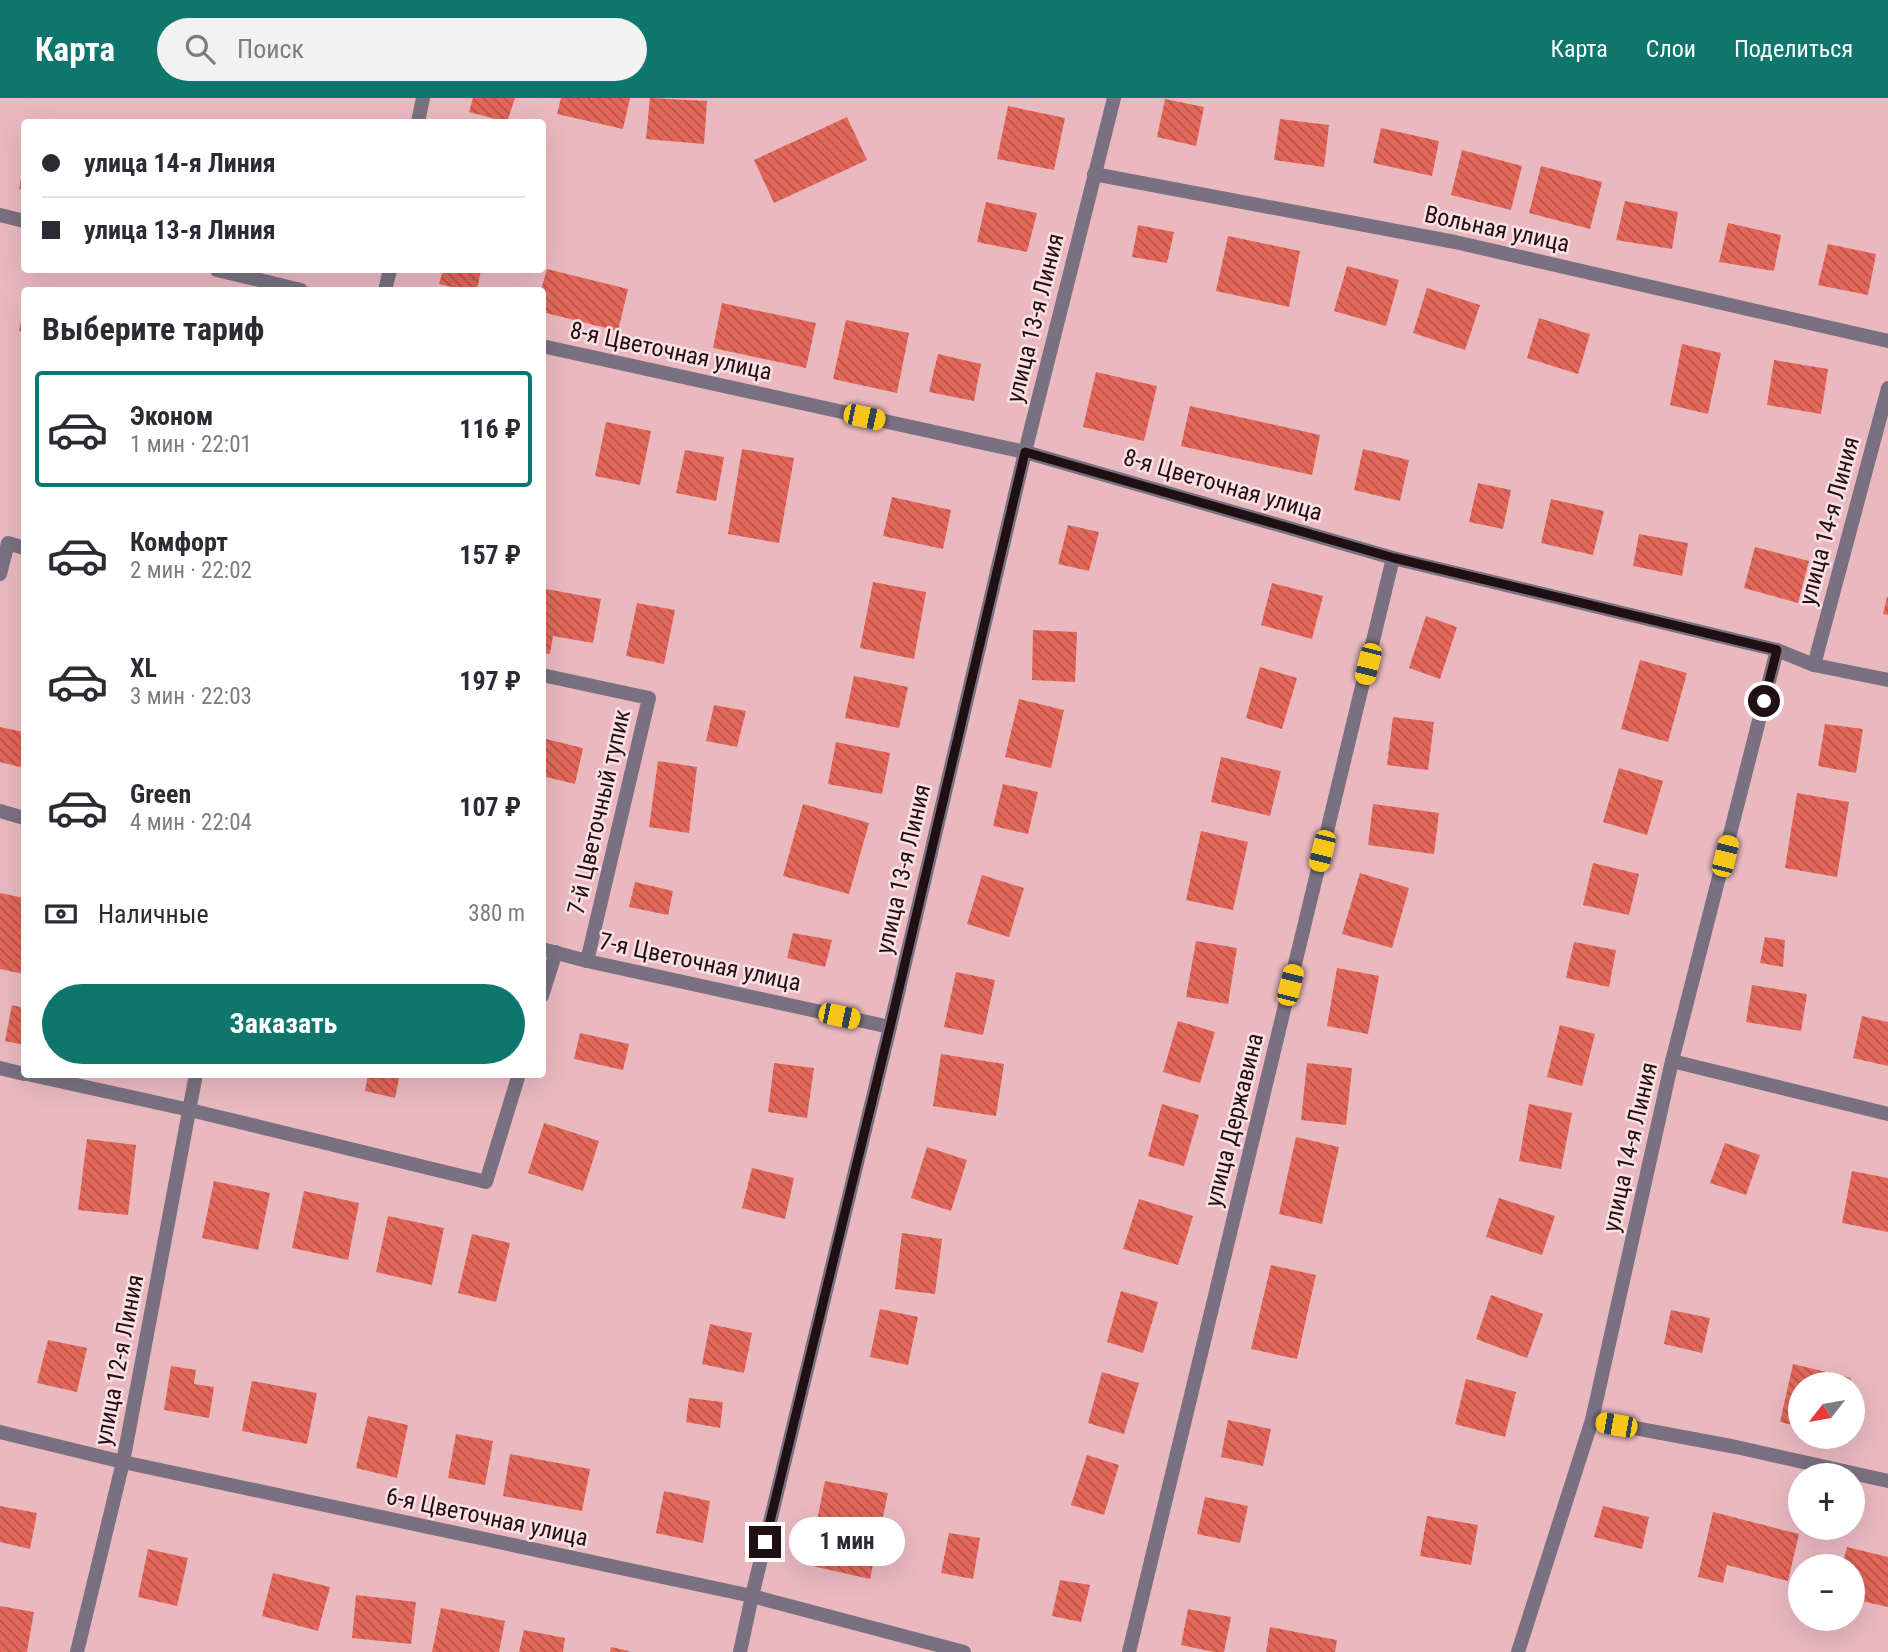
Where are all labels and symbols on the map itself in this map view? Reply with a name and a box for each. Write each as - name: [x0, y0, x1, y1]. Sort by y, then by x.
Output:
- street label: Вольная улица: [1422, 200, 1572, 258]
- street label: улица 13-я Линия: [1000, 231, 1070, 405]
- street label: 8-я Цветочная улица: [568, 316, 774, 386]
- car: [842, 402, 887, 432]
- street label: улица 14-я Линия: [1793, 434, 1865, 608]
- street label: 8-я Цветочная улица: [1120, 443, 1326, 527]
- car: [1353, 641, 1384, 687]
- route start: [1748, 685, 1780, 717]
- street label: 7-й Цветочный тупик: [562, 706, 636, 917]
- street label: улица 13-я Линия: [870, 781, 936, 957]
- car: [1307, 828, 1338, 874]
- car: [1710, 833, 1741, 879]
- street label: 7-я Цветочная улица: [597, 927, 803, 997]
- car: [1275, 962, 1306, 1008]
- car: [817, 1001, 862, 1031]
- street label: улица Державина: [1199, 1030, 1269, 1210]
- street label: улица 14-я Линия: [1597, 1059, 1663, 1235]
- street label: улица 12-я Линия: [89, 1272, 149, 1448]
- north arrow: [1788, 1372, 1866, 1449]
- car: [1594, 1411, 1639, 1439]
- street label: 6-я Цветочная улица: [384, 1482, 590, 1552]
- callout: 1 мин: [790, 1518, 905, 1566]
- route end: [749, 1526, 781, 1558]

